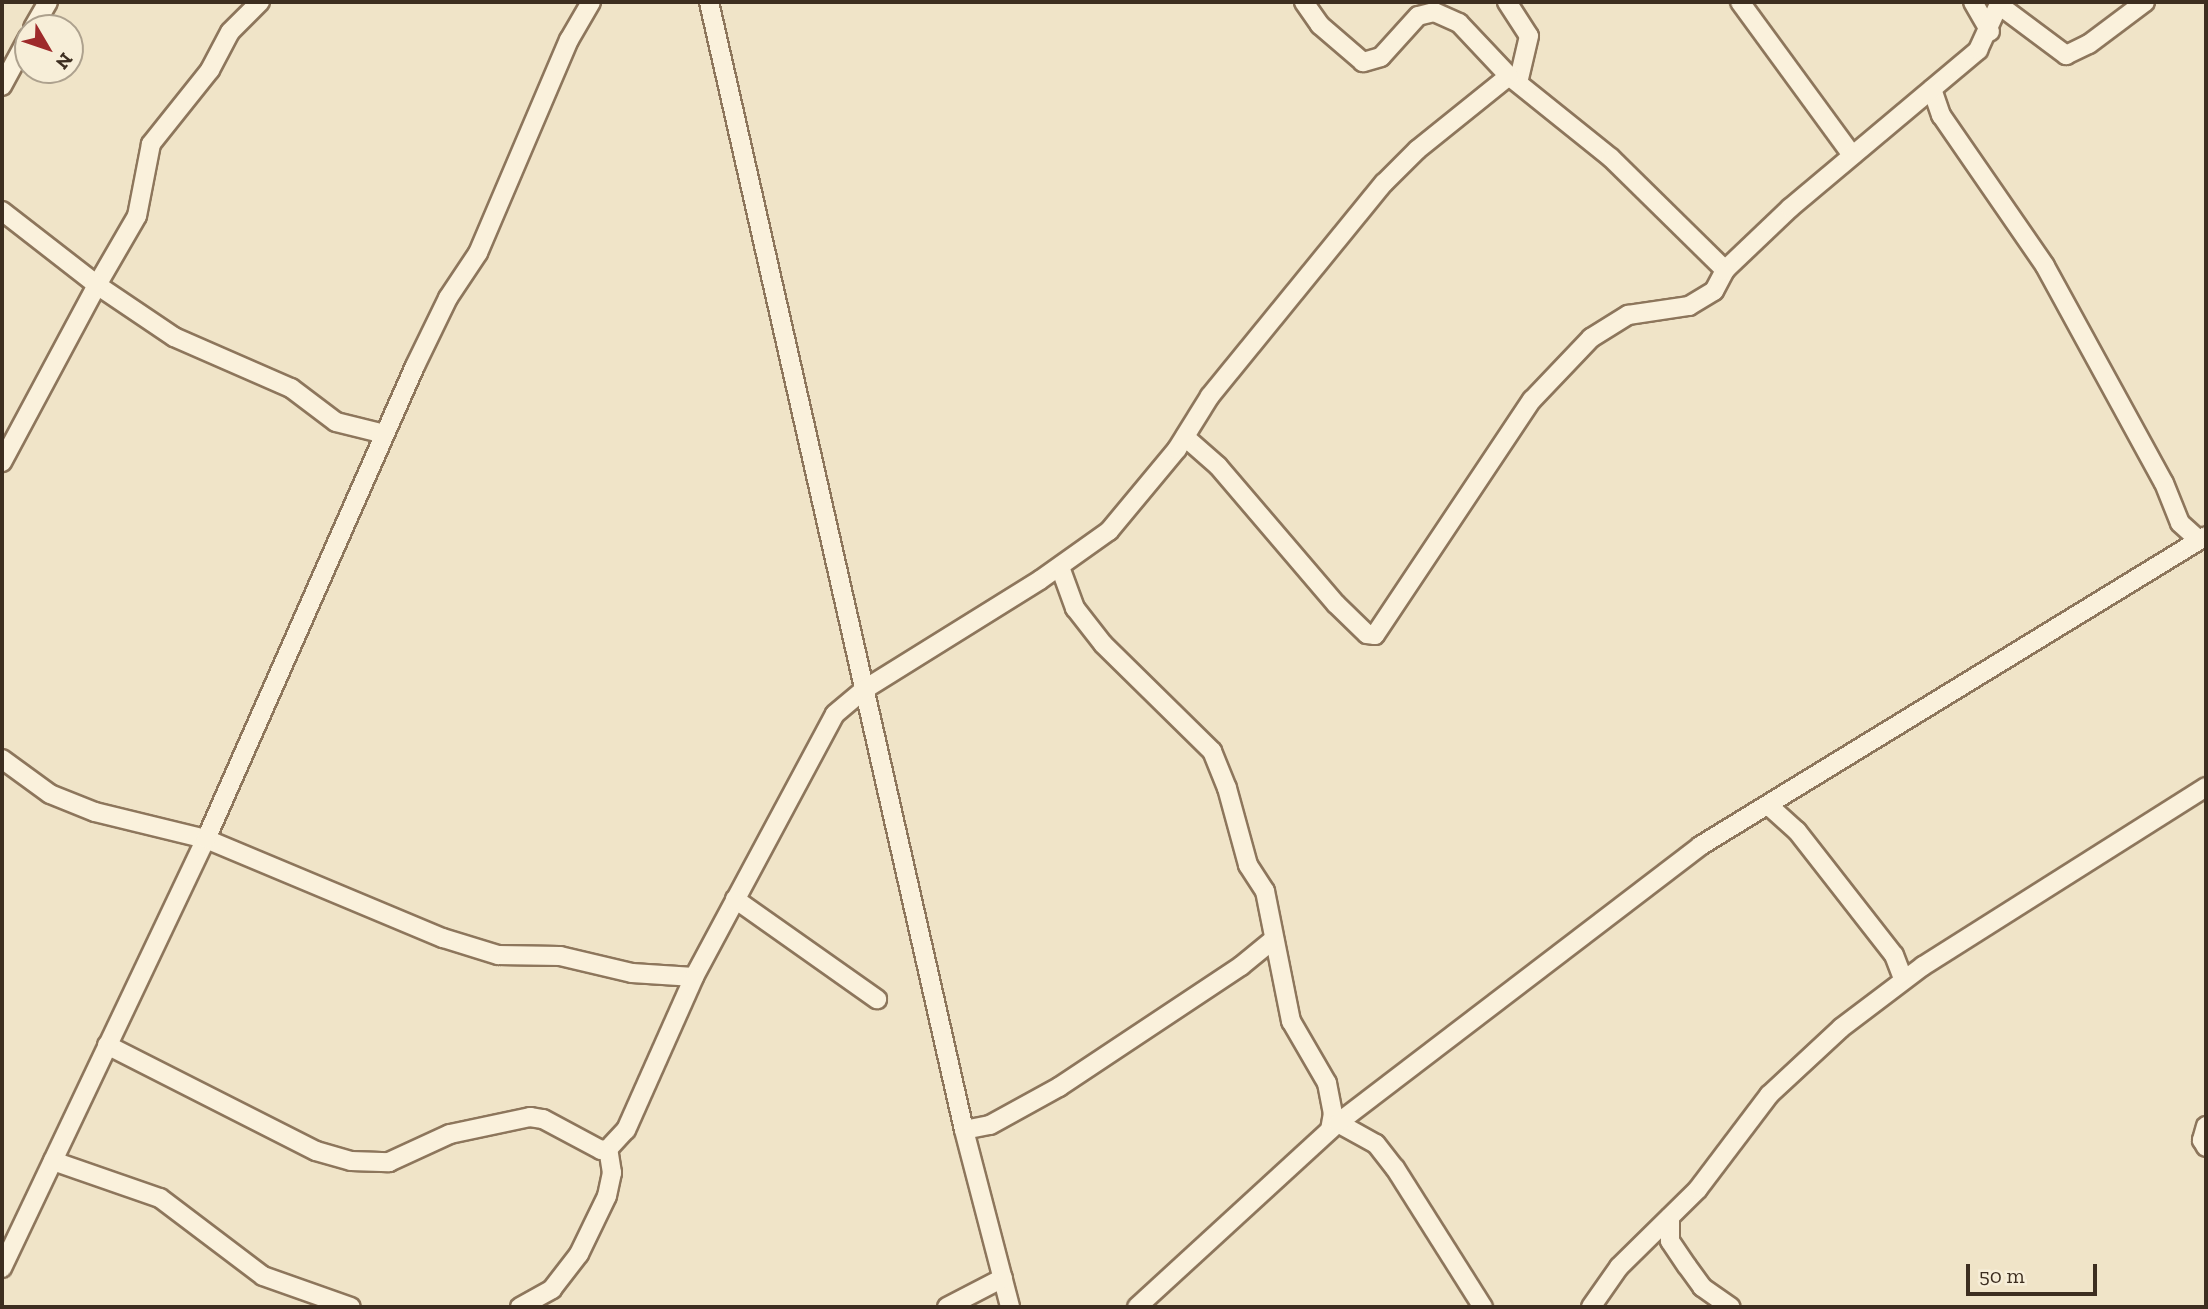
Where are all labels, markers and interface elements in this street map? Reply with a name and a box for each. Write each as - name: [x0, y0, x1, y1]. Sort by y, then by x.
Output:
- north arrow: [14, 14, 84, 84]
- text: N: [51, 48, 78, 74]
- scale bar: [1970, 1250, 2101, 1294]
- text: 50 m: [1979, 1263, 2025, 1288]

